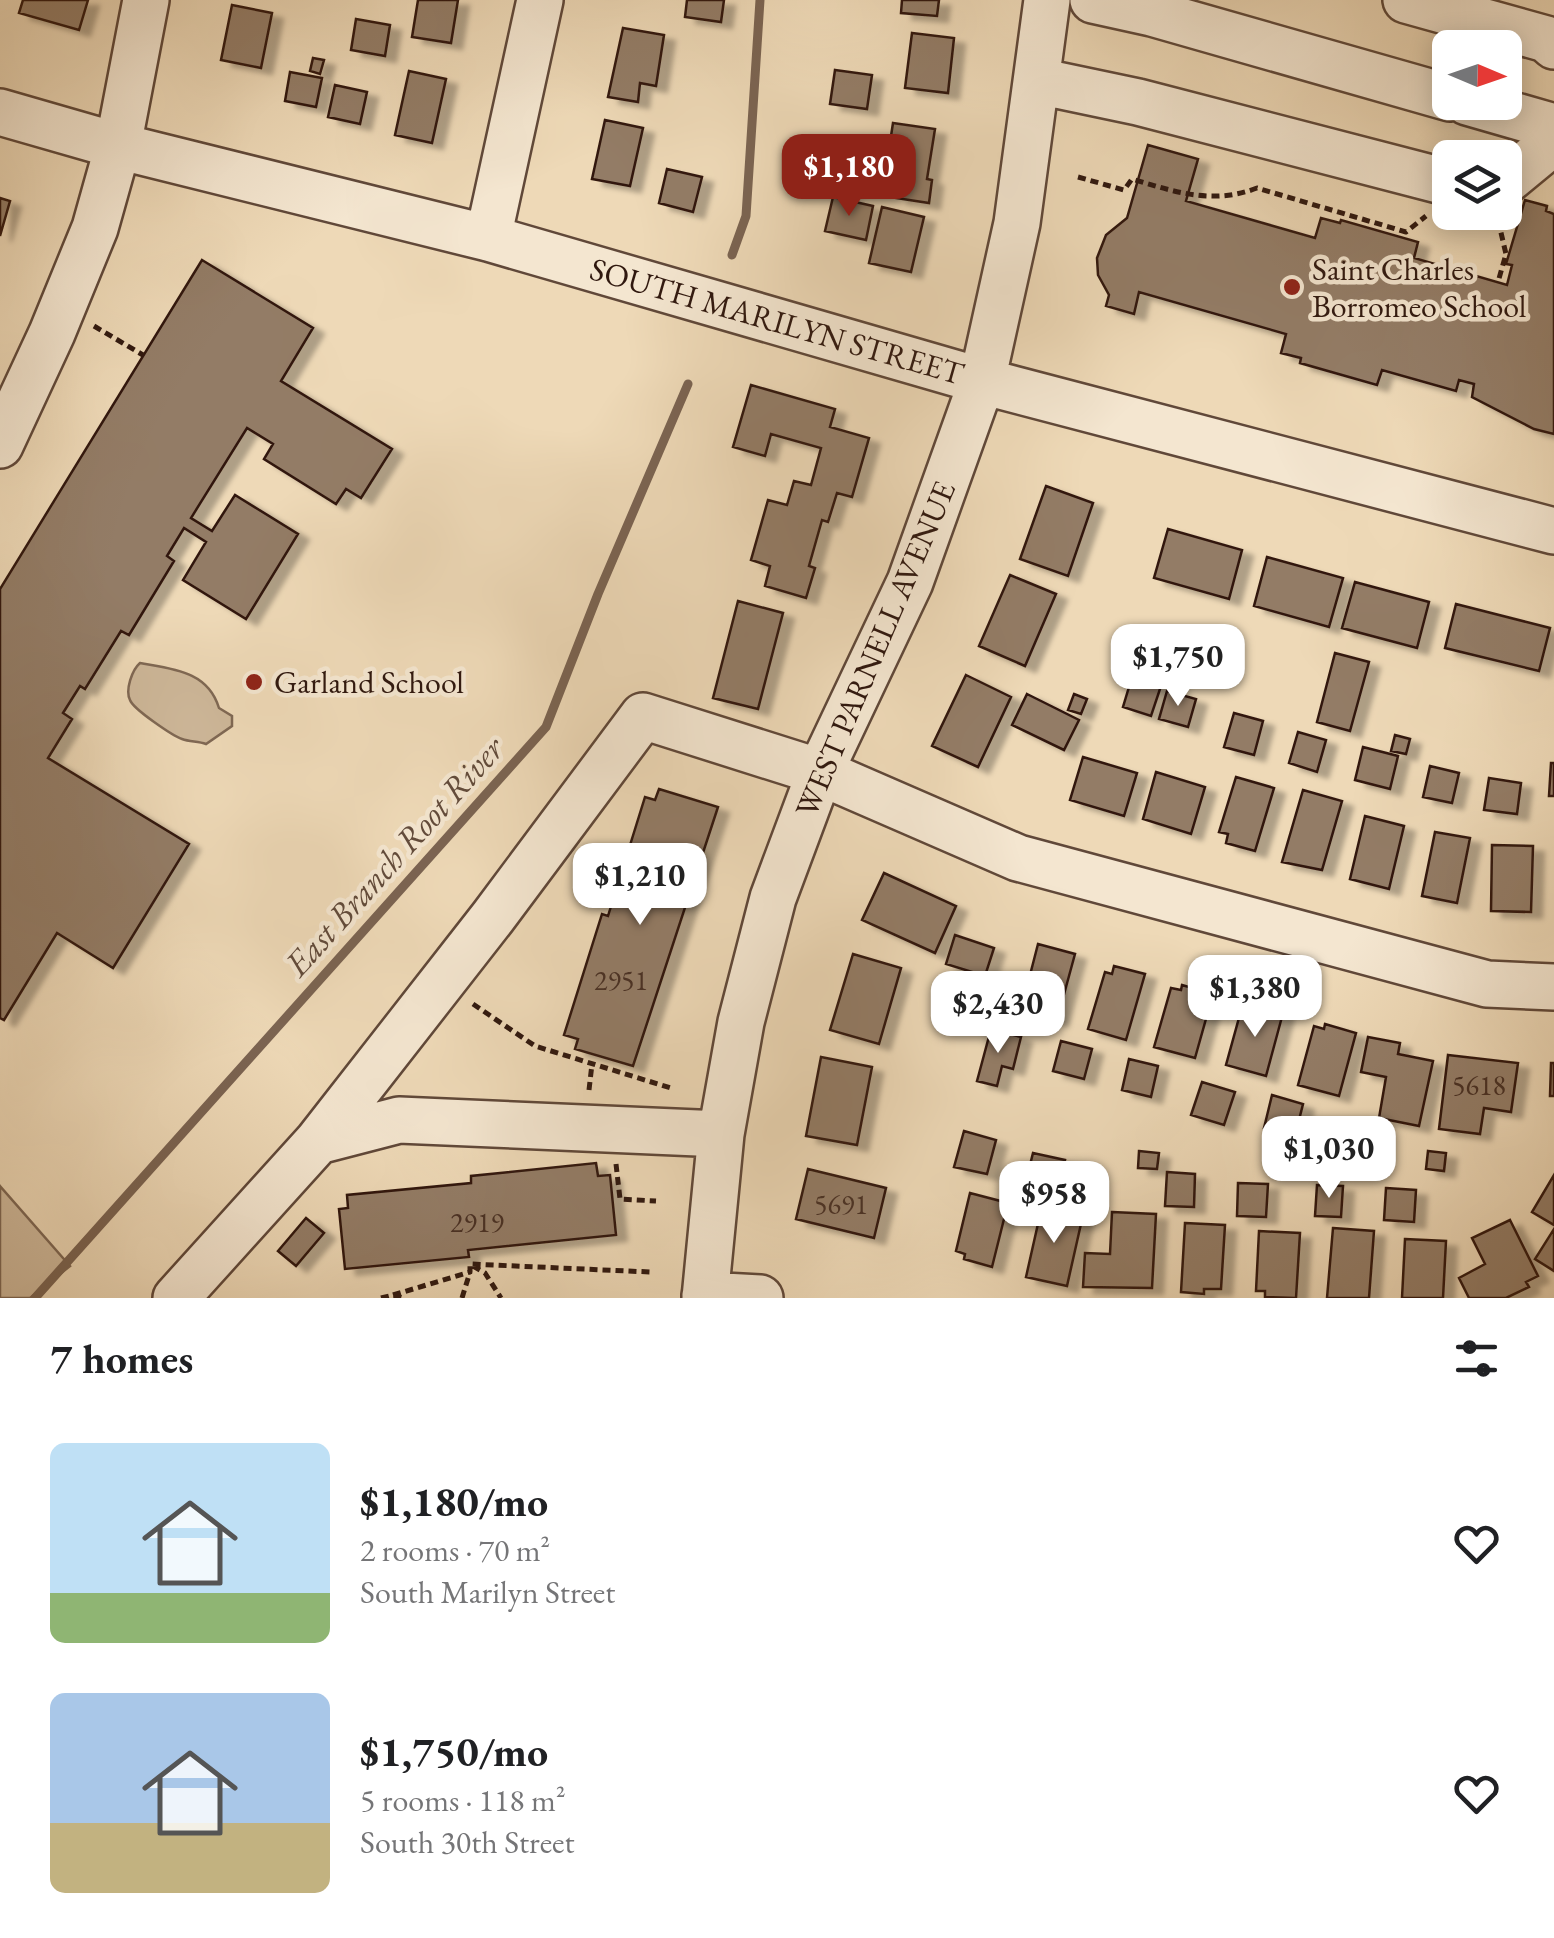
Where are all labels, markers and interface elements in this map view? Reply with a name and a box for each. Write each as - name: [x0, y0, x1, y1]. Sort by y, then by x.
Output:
- north arrow: [1432, 30, 1522, 120]
- map controls: [1432, 30, 1522, 230]
- pin: $1,180: [768, 134, 930, 219]
- button: layers: [1432, 140, 1522, 230]
- text: $1,180: [804, 145, 894, 187]
- street label: SOUTH MARILYN STREET: [585, 247, 969, 395]
- place label: Saint Charles Borromeo School: [1312, 248, 1527, 327]
- marker: Saint Charles Borromeo School: [1281, 276, 1303, 298]
- street label: WEST PARNELL AVENUE: [785, 475, 965, 823]
- pin: $1,750: [1097, 624, 1259, 709]
- text: $1,750: [1133, 635, 1223, 677]
- place label: Garland School: [274, 661, 464, 703]
- marker: Garland School: [243, 671, 265, 693]
- water label: East Branch Root River: [273, 725, 514, 986]
- pin: $1,210: [559, 843, 721, 928]
- text: $1,210: [595, 854, 685, 896]
- pin: $1,380: [1174, 955, 1336, 1040]
- house number: 2951: [594, 962, 648, 998]
- text: $1,380: [1210, 966, 1300, 1008]
- pin: $2,430: [917, 971, 1079, 1056]
- text: $2,430: [953, 982, 1043, 1024]
- house number: 5618: [1452, 1067, 1506, 1103]
- pin: $1,030: [1248, 1116, 1410, 1201]
- text: $1,030: [1284, 1127, 1374, 1169]
- pin: $958: [995, 1161, 1113, 1246]
- text: $958: [1021, 1172, 1087, 1214]
- house number: 5691: [814, 1186, 868, 1222]
- house number: 2919: [450, 1204, 504, 1240]
- text: 7 homes: [50, 1331, 193, 1386]
- icon: filters: [1449, 1331, 1504, 1386]
- text: $1,180/mo: [360, 1474, 548, 1529]
- icon: home: [130, 1483, 250, 1603]
- icon: heart: [1449, 1516, 1504, 1571]
- text: 2 rooms · 70 m²: [360, 1529, 550, 1571]
- text: South Marilyn Street: [360, 1571, 615, 1613]
- text: $1,750/mo: [360, 1724, 548, 1779]
- icon: home: [130, 1733, 250, 1853]
- icon: heart: [1449, 1766, 1504, 1821]
- text: 5 rooms · 118 m²: [360, 1779, 566, 1821]
- text: South 30th Street: [360, 1821, 574, 1863]

